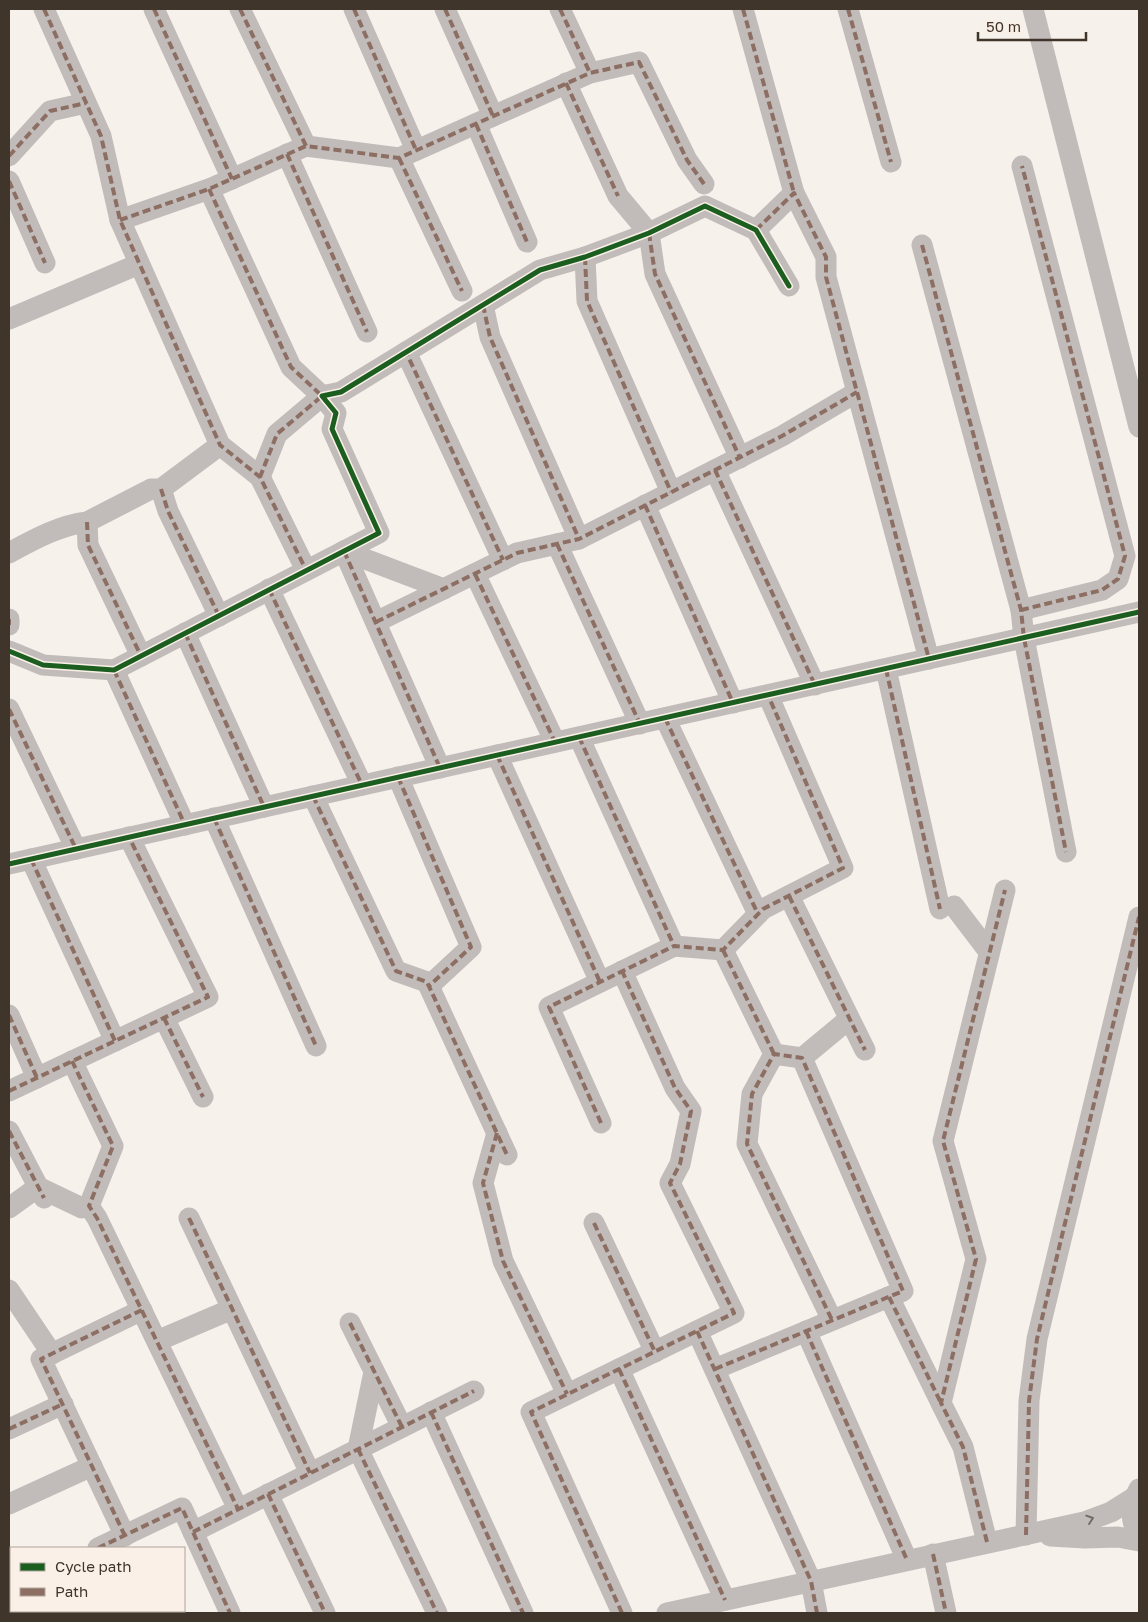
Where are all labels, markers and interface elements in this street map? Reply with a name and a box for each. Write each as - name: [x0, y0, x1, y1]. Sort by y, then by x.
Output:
- scale bar: [978, 10, 1086, 42]
- text: 50 m: [986, 17, 1021, 35]
- one-way arrow: [1086, 1515, 1094, 1525]
- legend: [10, 1547, 185, 1612]
- text: Cycle path: [55, 1557, 131, 1575]
- text: Path: [55, 1582, 88, 1600]

